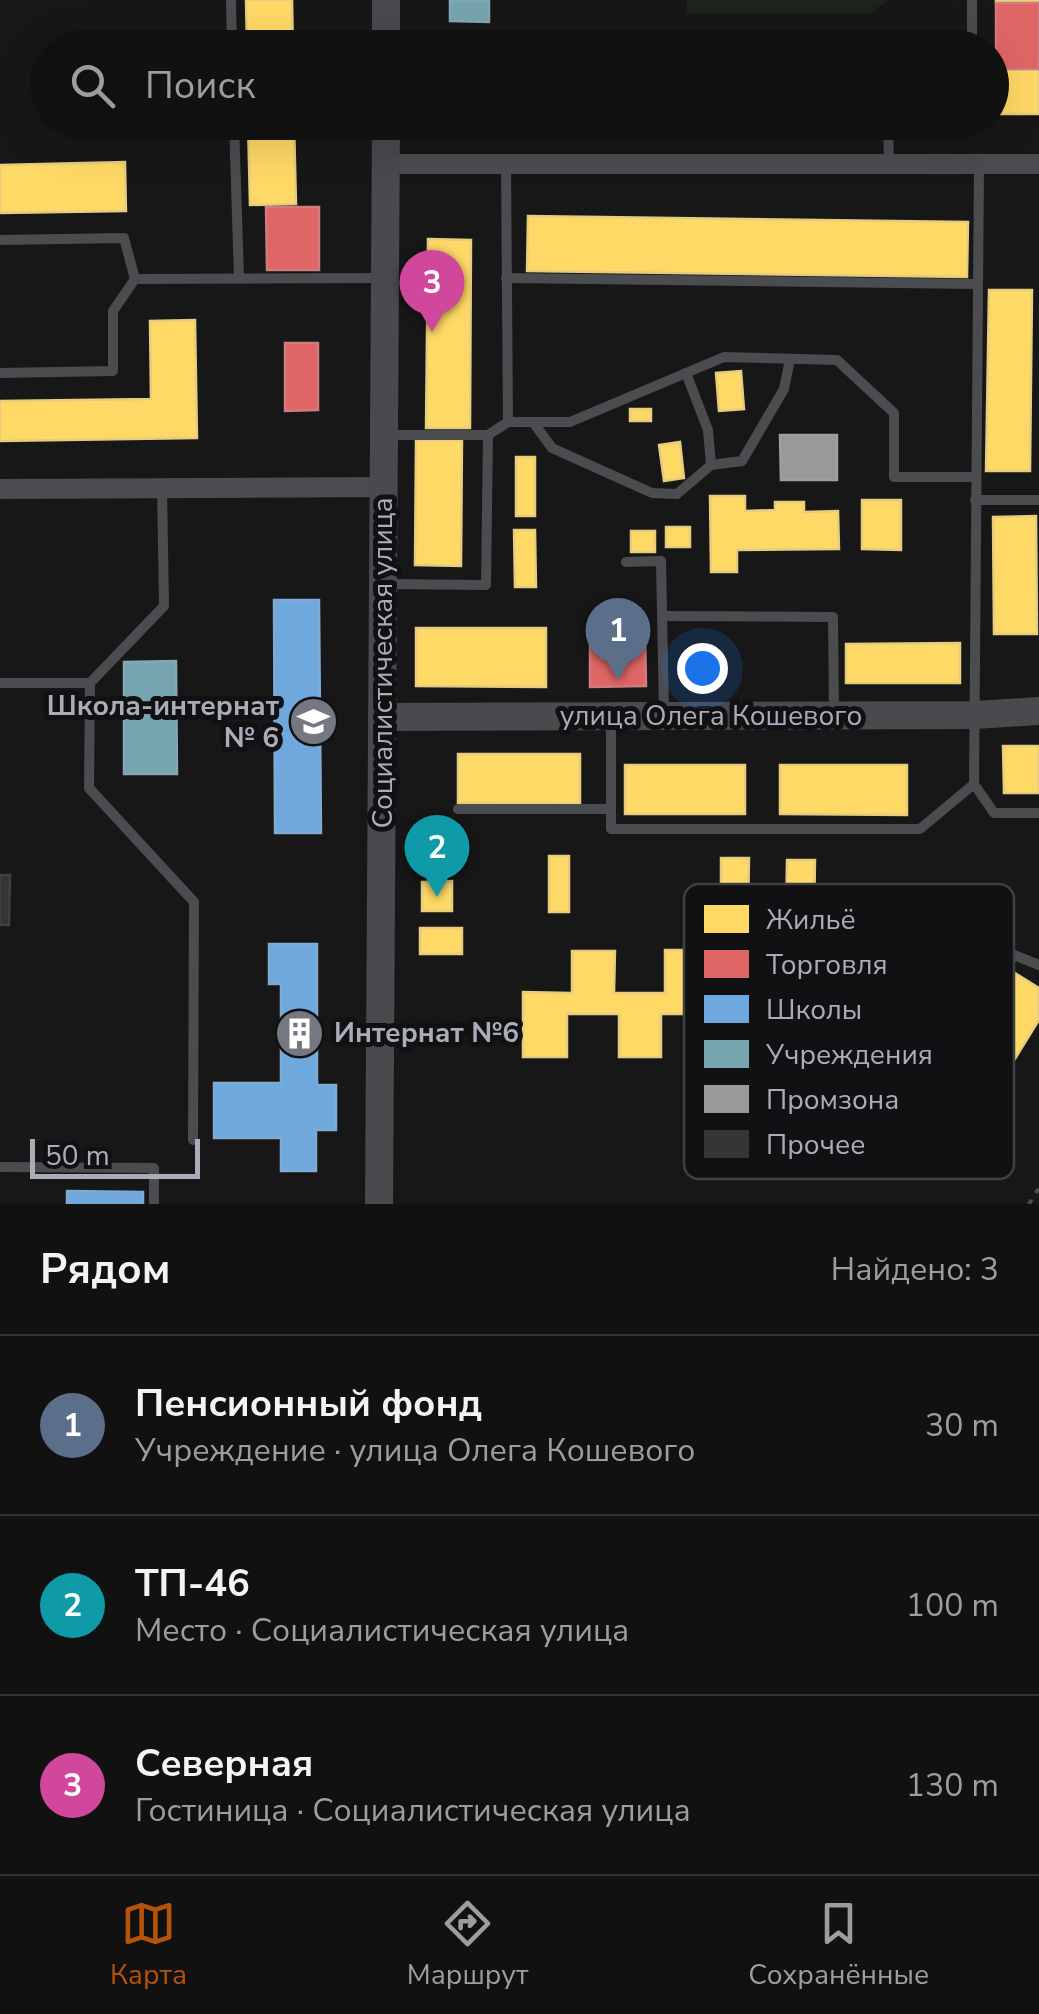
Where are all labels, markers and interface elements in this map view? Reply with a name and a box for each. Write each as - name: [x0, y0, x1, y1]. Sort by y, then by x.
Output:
- search box: [30, 30, 1009, 140]
- icon: search: [65, 58, 120, 113]
- text: Поиск: [145, 60, 255, 111]
- pin: 3: [400, 250, 464, 332]
- street label: Социалистическая улица: [364, 497, 402, 829]
- pin: 1: [586, 598, 650, 680]
- your location: [677, 643, 728, 694]
- place label: Школа-интернат № 6: [47, 687, 280, 757]
- school or university icon: Школа-интернат № 6: [288, 696, 340, 748]
- street label: улица Олега Кошевого: [560, 697, 862, 735]
- pin: 2: [404, 814, 470, 897]
- legend: [684, 884, 1014, 1179]
- text: Жильё: [766, 901, 856, 939]
- text: Торговля: [766, 946, 888, 984]
- text: Школы: [766, 991, 862, 1029]
- building icon: Интернат №6: [273, 1007, 325, 1059]
- place label: Интернат №6: [334, 1014, 519, 1052]
- text: Учреждения: [765, 1036, 933, 1074]
- text: Промзона: [766, 1081, 899, 1119]
- text: Прочее: [766, 1126, 865, 1164]
- scale bar: [30, 1134, 200, 1178]
- text: 50 m: [45, 1137, 110, 1175]
- text: Рядом: [40, 1241, 170, 1298]
- text: Найдено: 3: [831, 1248, 999, 1291]
- text: Пенсионный фонд: [135, 1378, 482, 1429]
- text: 1: [63, 1404, 82, 1447]
- text: 30 m: [925, 1404, 999, 1447]
- text: Учреждение · улица Олега Кошевого: [135, 1429, 695, 1472]
- text: ТП-46: [135, 1558, 250, 1609]
- text: 2: [63, 1584, 82, 1627]
- text: 100 m: [906, 1584, 999, 1627]
- text: Место · Социалистическая улица: [135, 1609, 629, 1652]
- text: Северная: [135, 1738, 313, 1789]
- text: 3: [63, 1764, 82, 1807]
- text: 130 m: [906, 1764, 999, 1807]
- text: Гостиница · Социалистическая улица: [135, 1789, 691, 1832]
- tab: Карта: [110, 1896, 187, 1994]
- tab: Маршрут: [407, 1896, 528, 1994]
- tab: Сохранённые: [748, 1896, 929, 1994]

